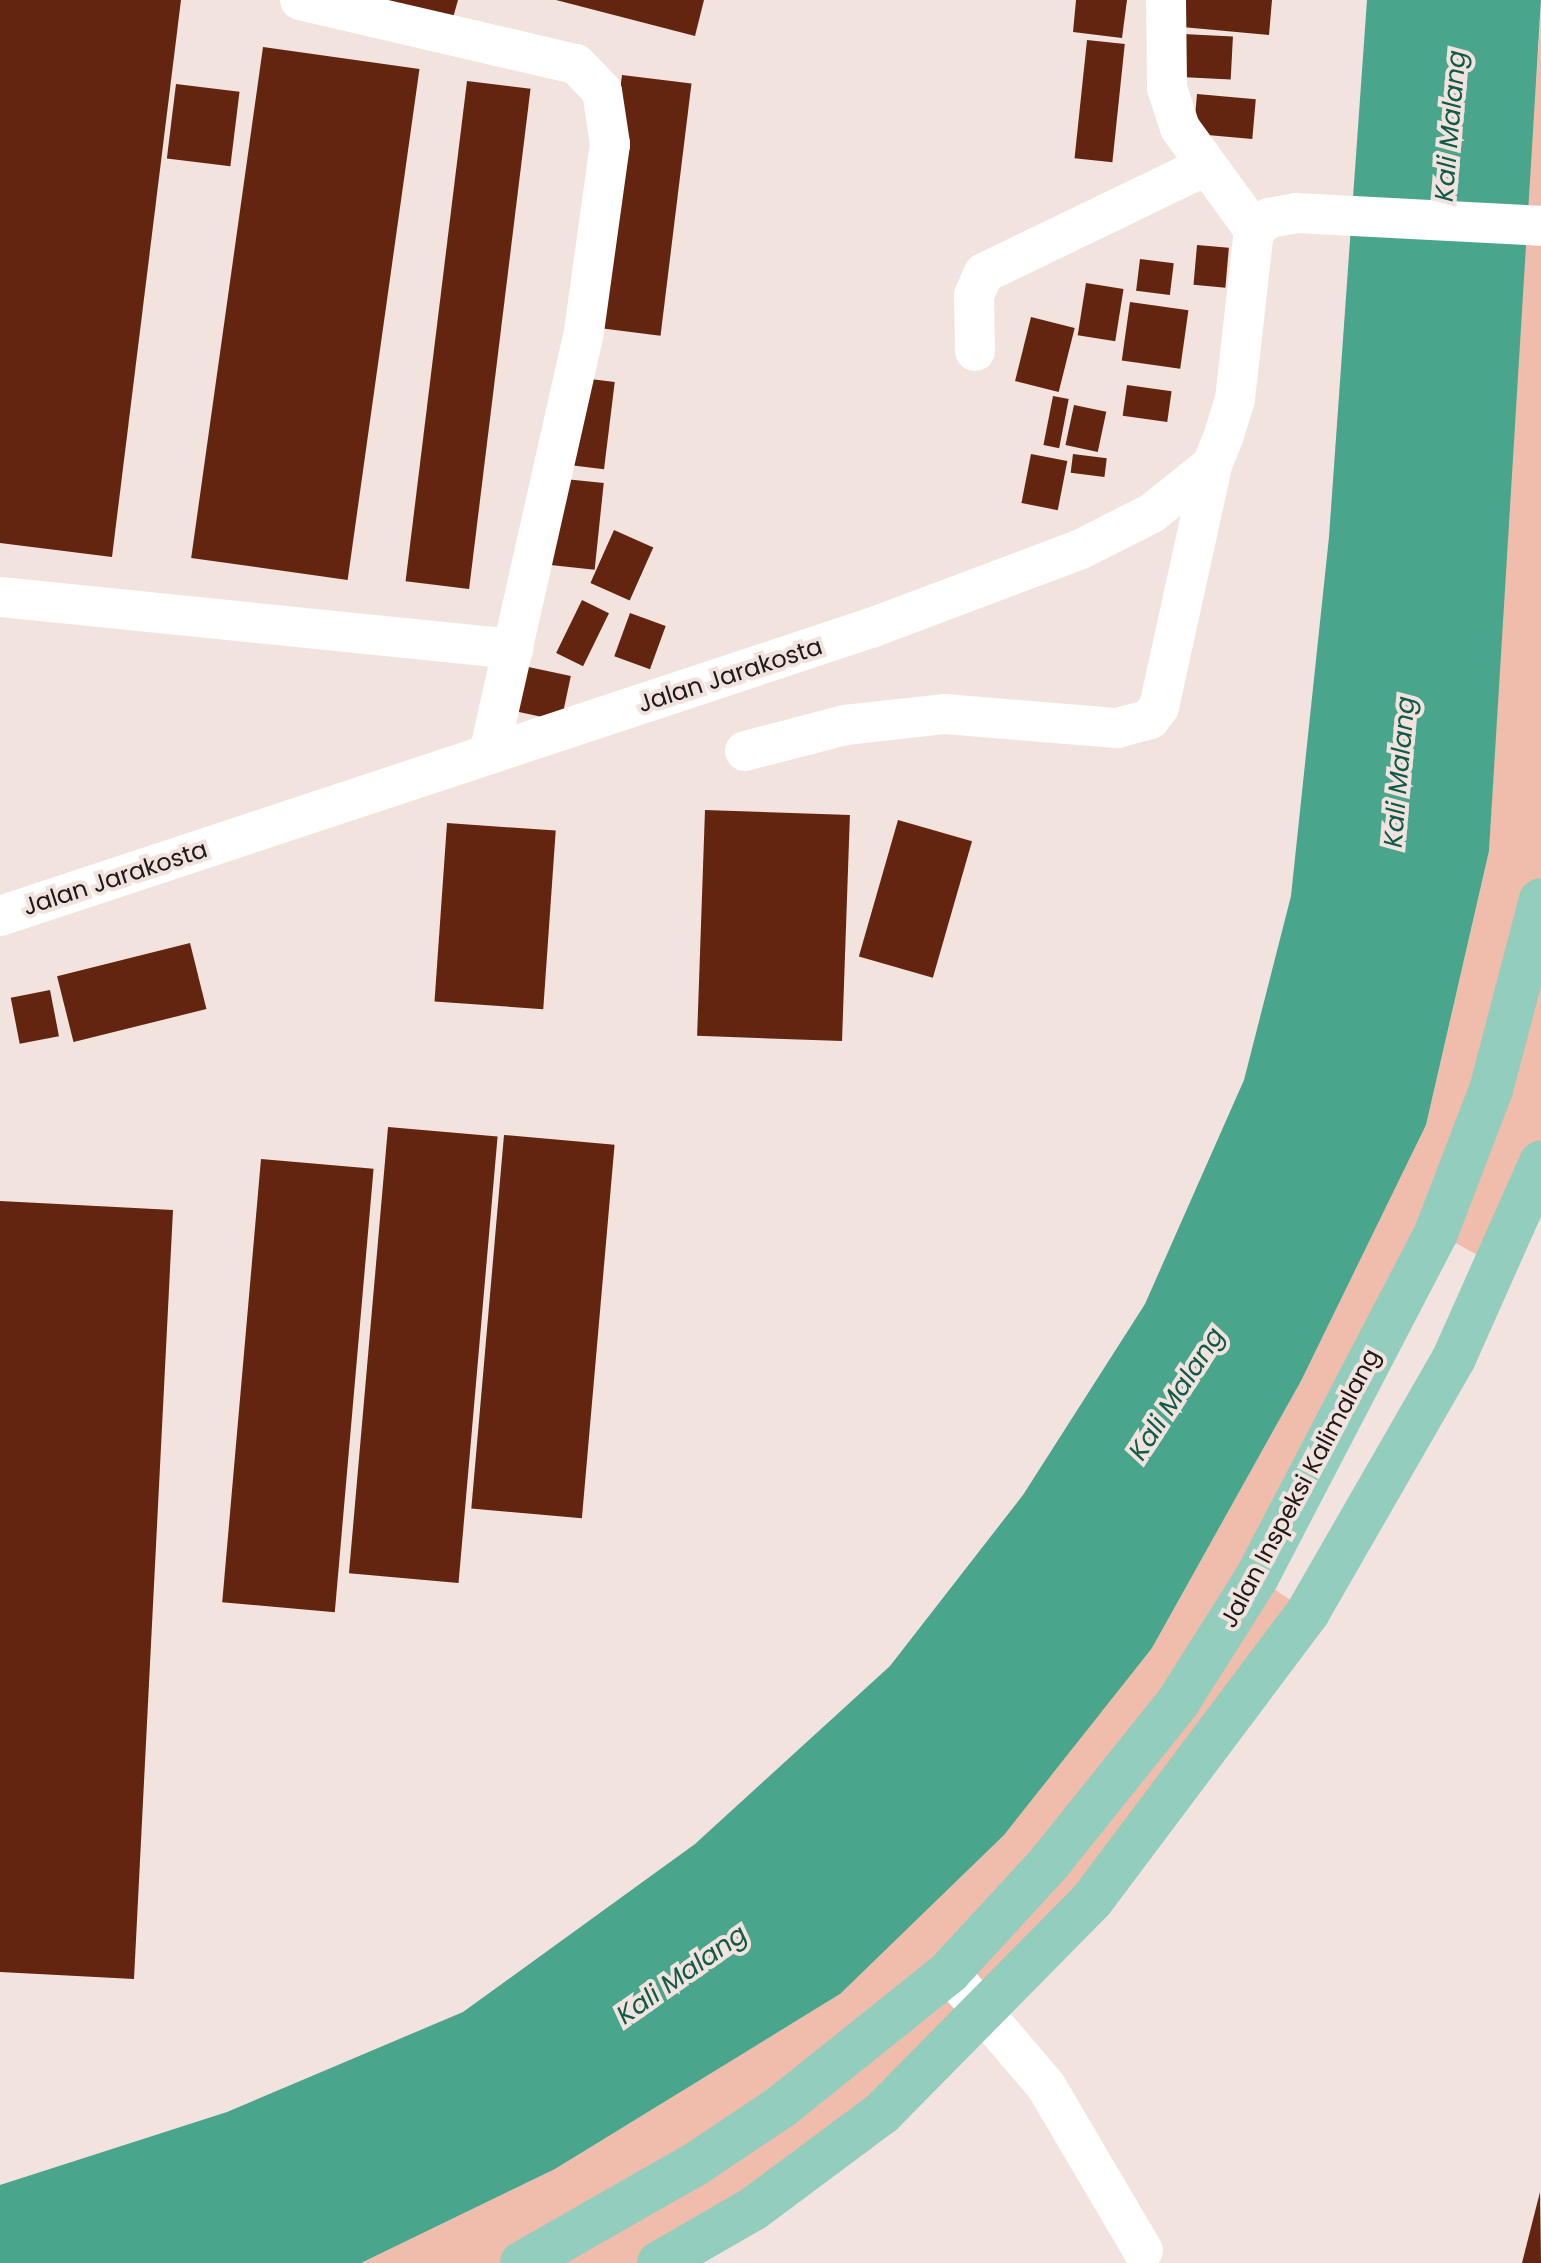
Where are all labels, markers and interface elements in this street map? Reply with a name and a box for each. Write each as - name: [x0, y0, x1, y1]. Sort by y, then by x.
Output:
- water label: Kali Malang: [1429, 49, 1473, 203]
- street label: Jalan Jarakosta: [634, 632, 826, 718]
- water label: Kali Malang: [1378, 695, 1422, 849]
- street label: Jalan Jarakosta: [19, 835, 211, 921]
- water label: Kali Malang: [1123, 1322, 1231, 1466]
- street label: Jalan Inspeksi Kalimalang: [1214, 1343, 1386, 1633]
- water label: Kali Malang: [611, 1919, 753, 2031]

